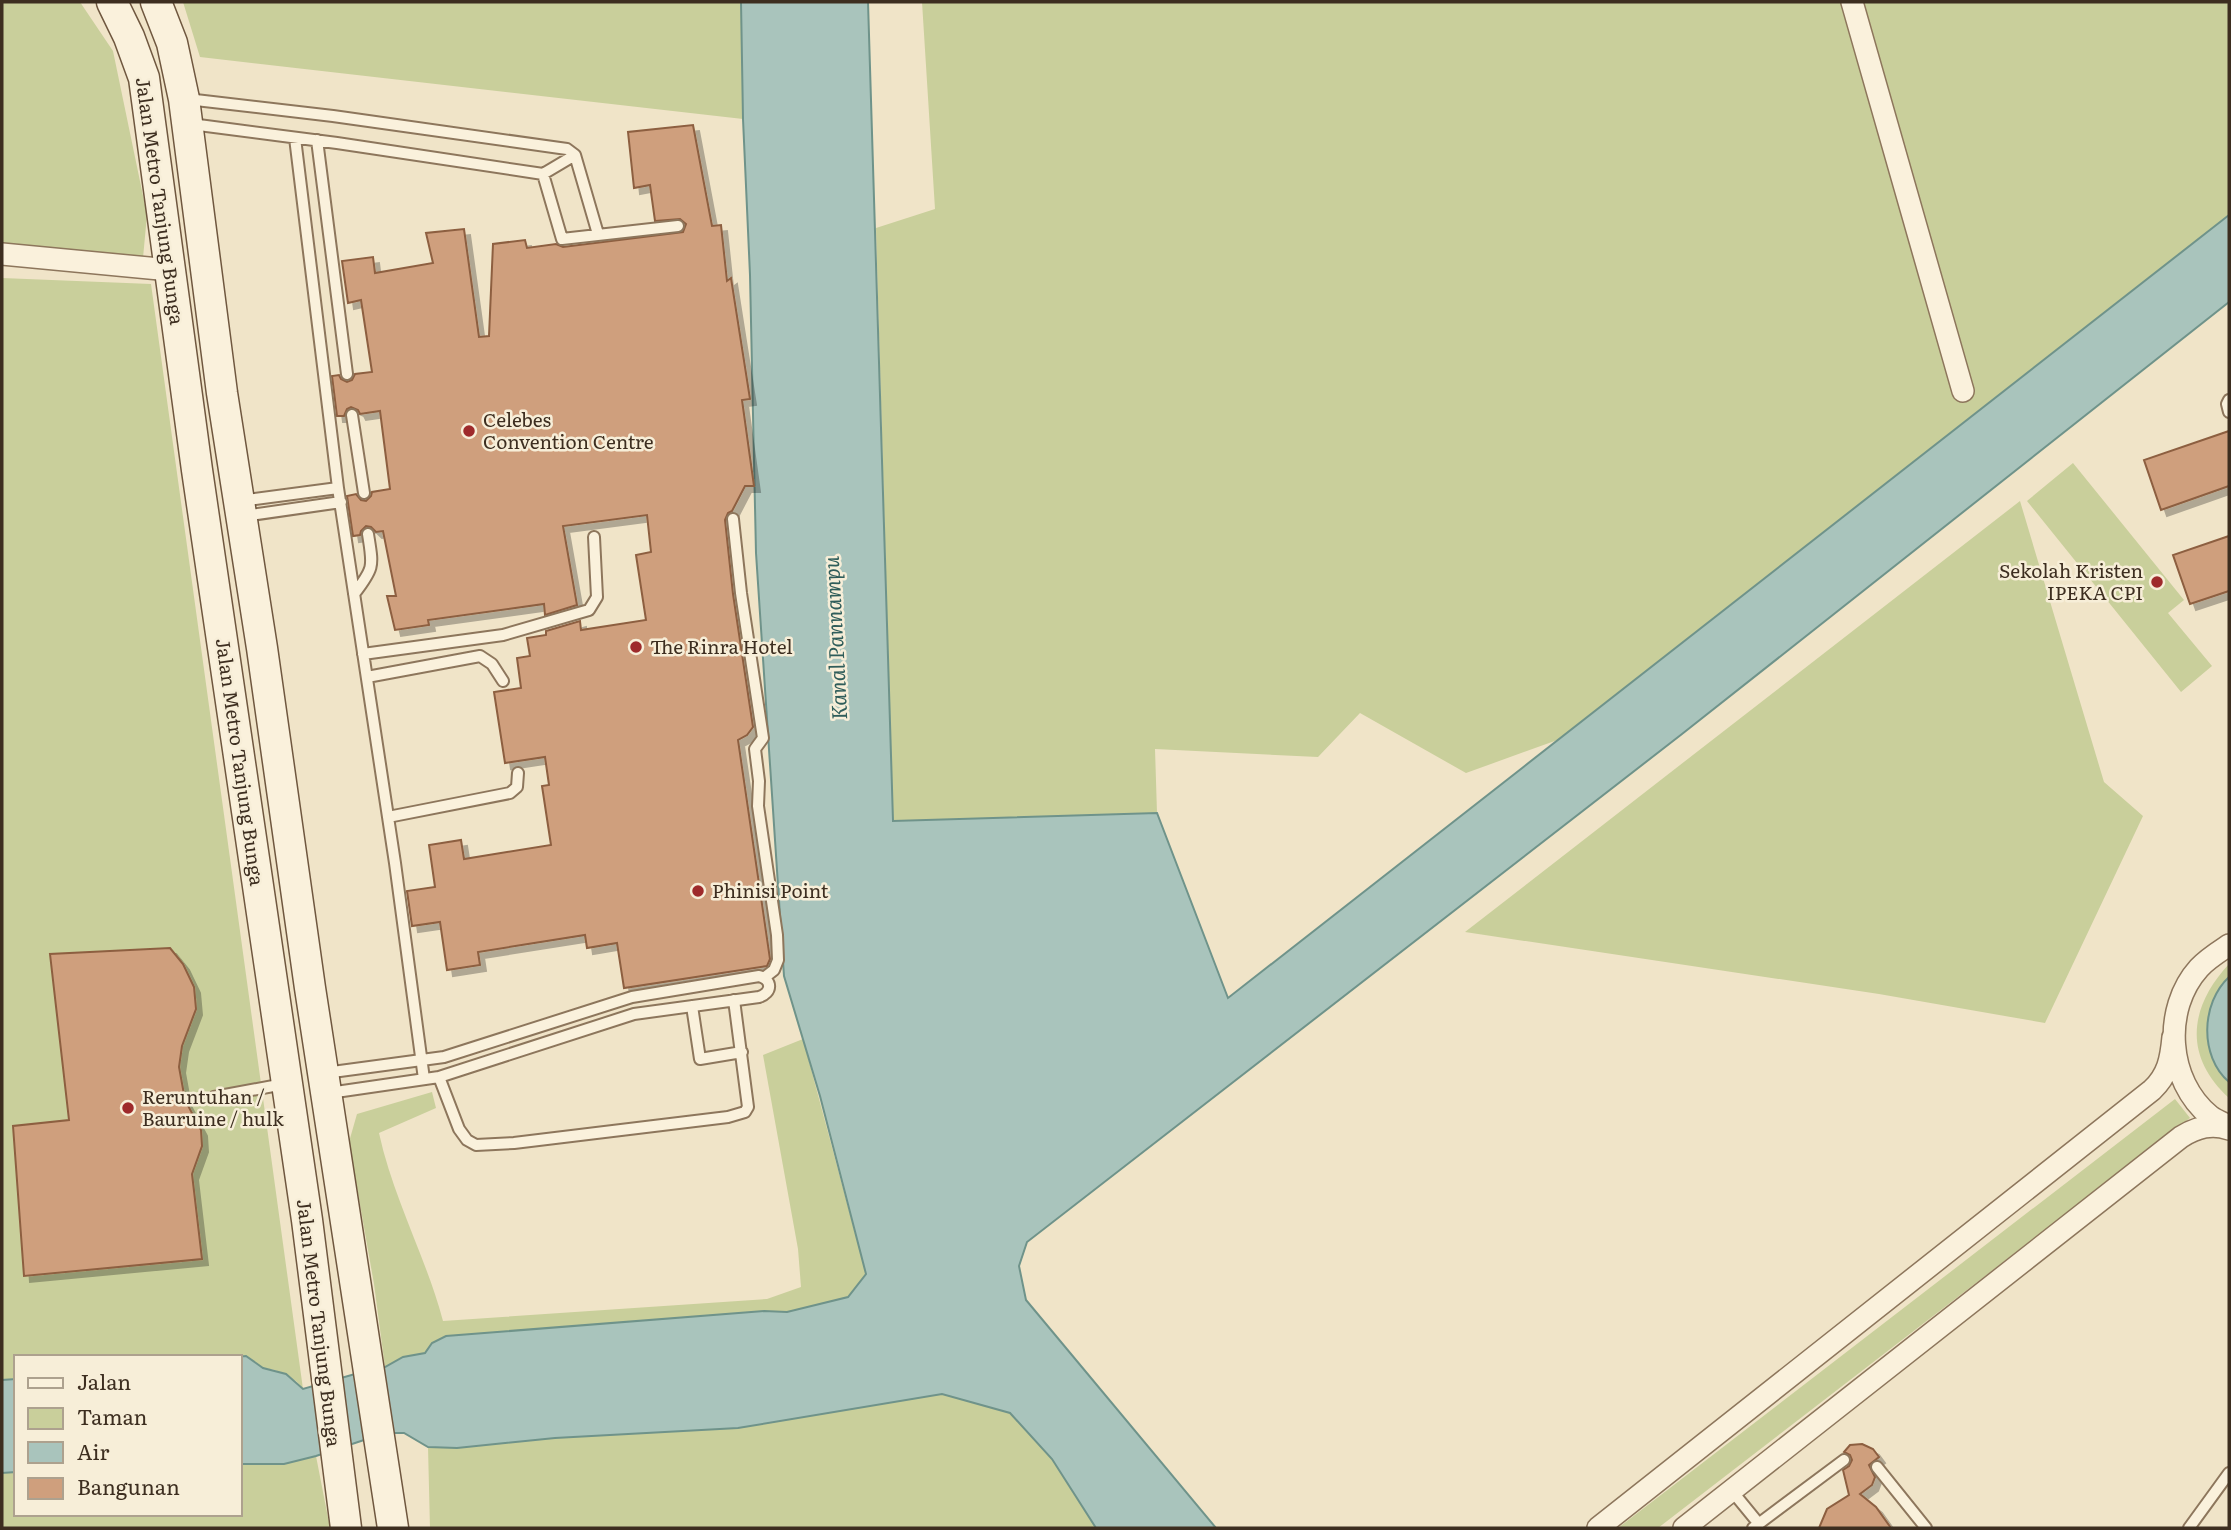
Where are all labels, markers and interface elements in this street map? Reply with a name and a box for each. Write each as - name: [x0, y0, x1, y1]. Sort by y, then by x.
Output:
- street label: Jalan Metro Tanjung Bunga: [130, 75, 192, 327]
- place label: Celebes Convention Centre: [483, 405, 654, 455]
- marker: Celebes Convention Centre: [461, 423, 477, 439]
- water label: Kanal Pannampu: [814, 555, 853, 721]
- place label: Sekolah Kristen IPEKA CPI: [1999, 556, 2143, 606]
- marker: Sekolah Kristen IPEKA CPI: [2149, 574, 2165, 590]
- place label: The Rinra Hotel: [650, 632, 793, 660]
- street label: Jalan Metro Tanjung Bunga: [210, 636, 272, 888]
- marker: The Rinra Hotel: [628, 639, 644, 655]
- place label: Phinisi Point: [712, 876, 829, 904]
- marker: Phinisi Point: [690, 883, 706, 899]
- place label: Reruntuhan / Bauruine / hulk: [142, 1082, 284, 1132]
- marker: Reruntuhan / Bauruine / hulk: [120, 1100, 136, 1116]
- street label: Jalan Metro Tanjung Bunga: [291, 1197, 349, 1449]
- legend: [14, 1355, 242, 1516]
- text: Jalan: [77, 1365, 131, 1396]
- text: Taman: [77, 1400, 148, 1431]
- text: Air: [77, 1435, 109, 1466]
- text: Bangunan: [77, 1470, 180, 1501]

